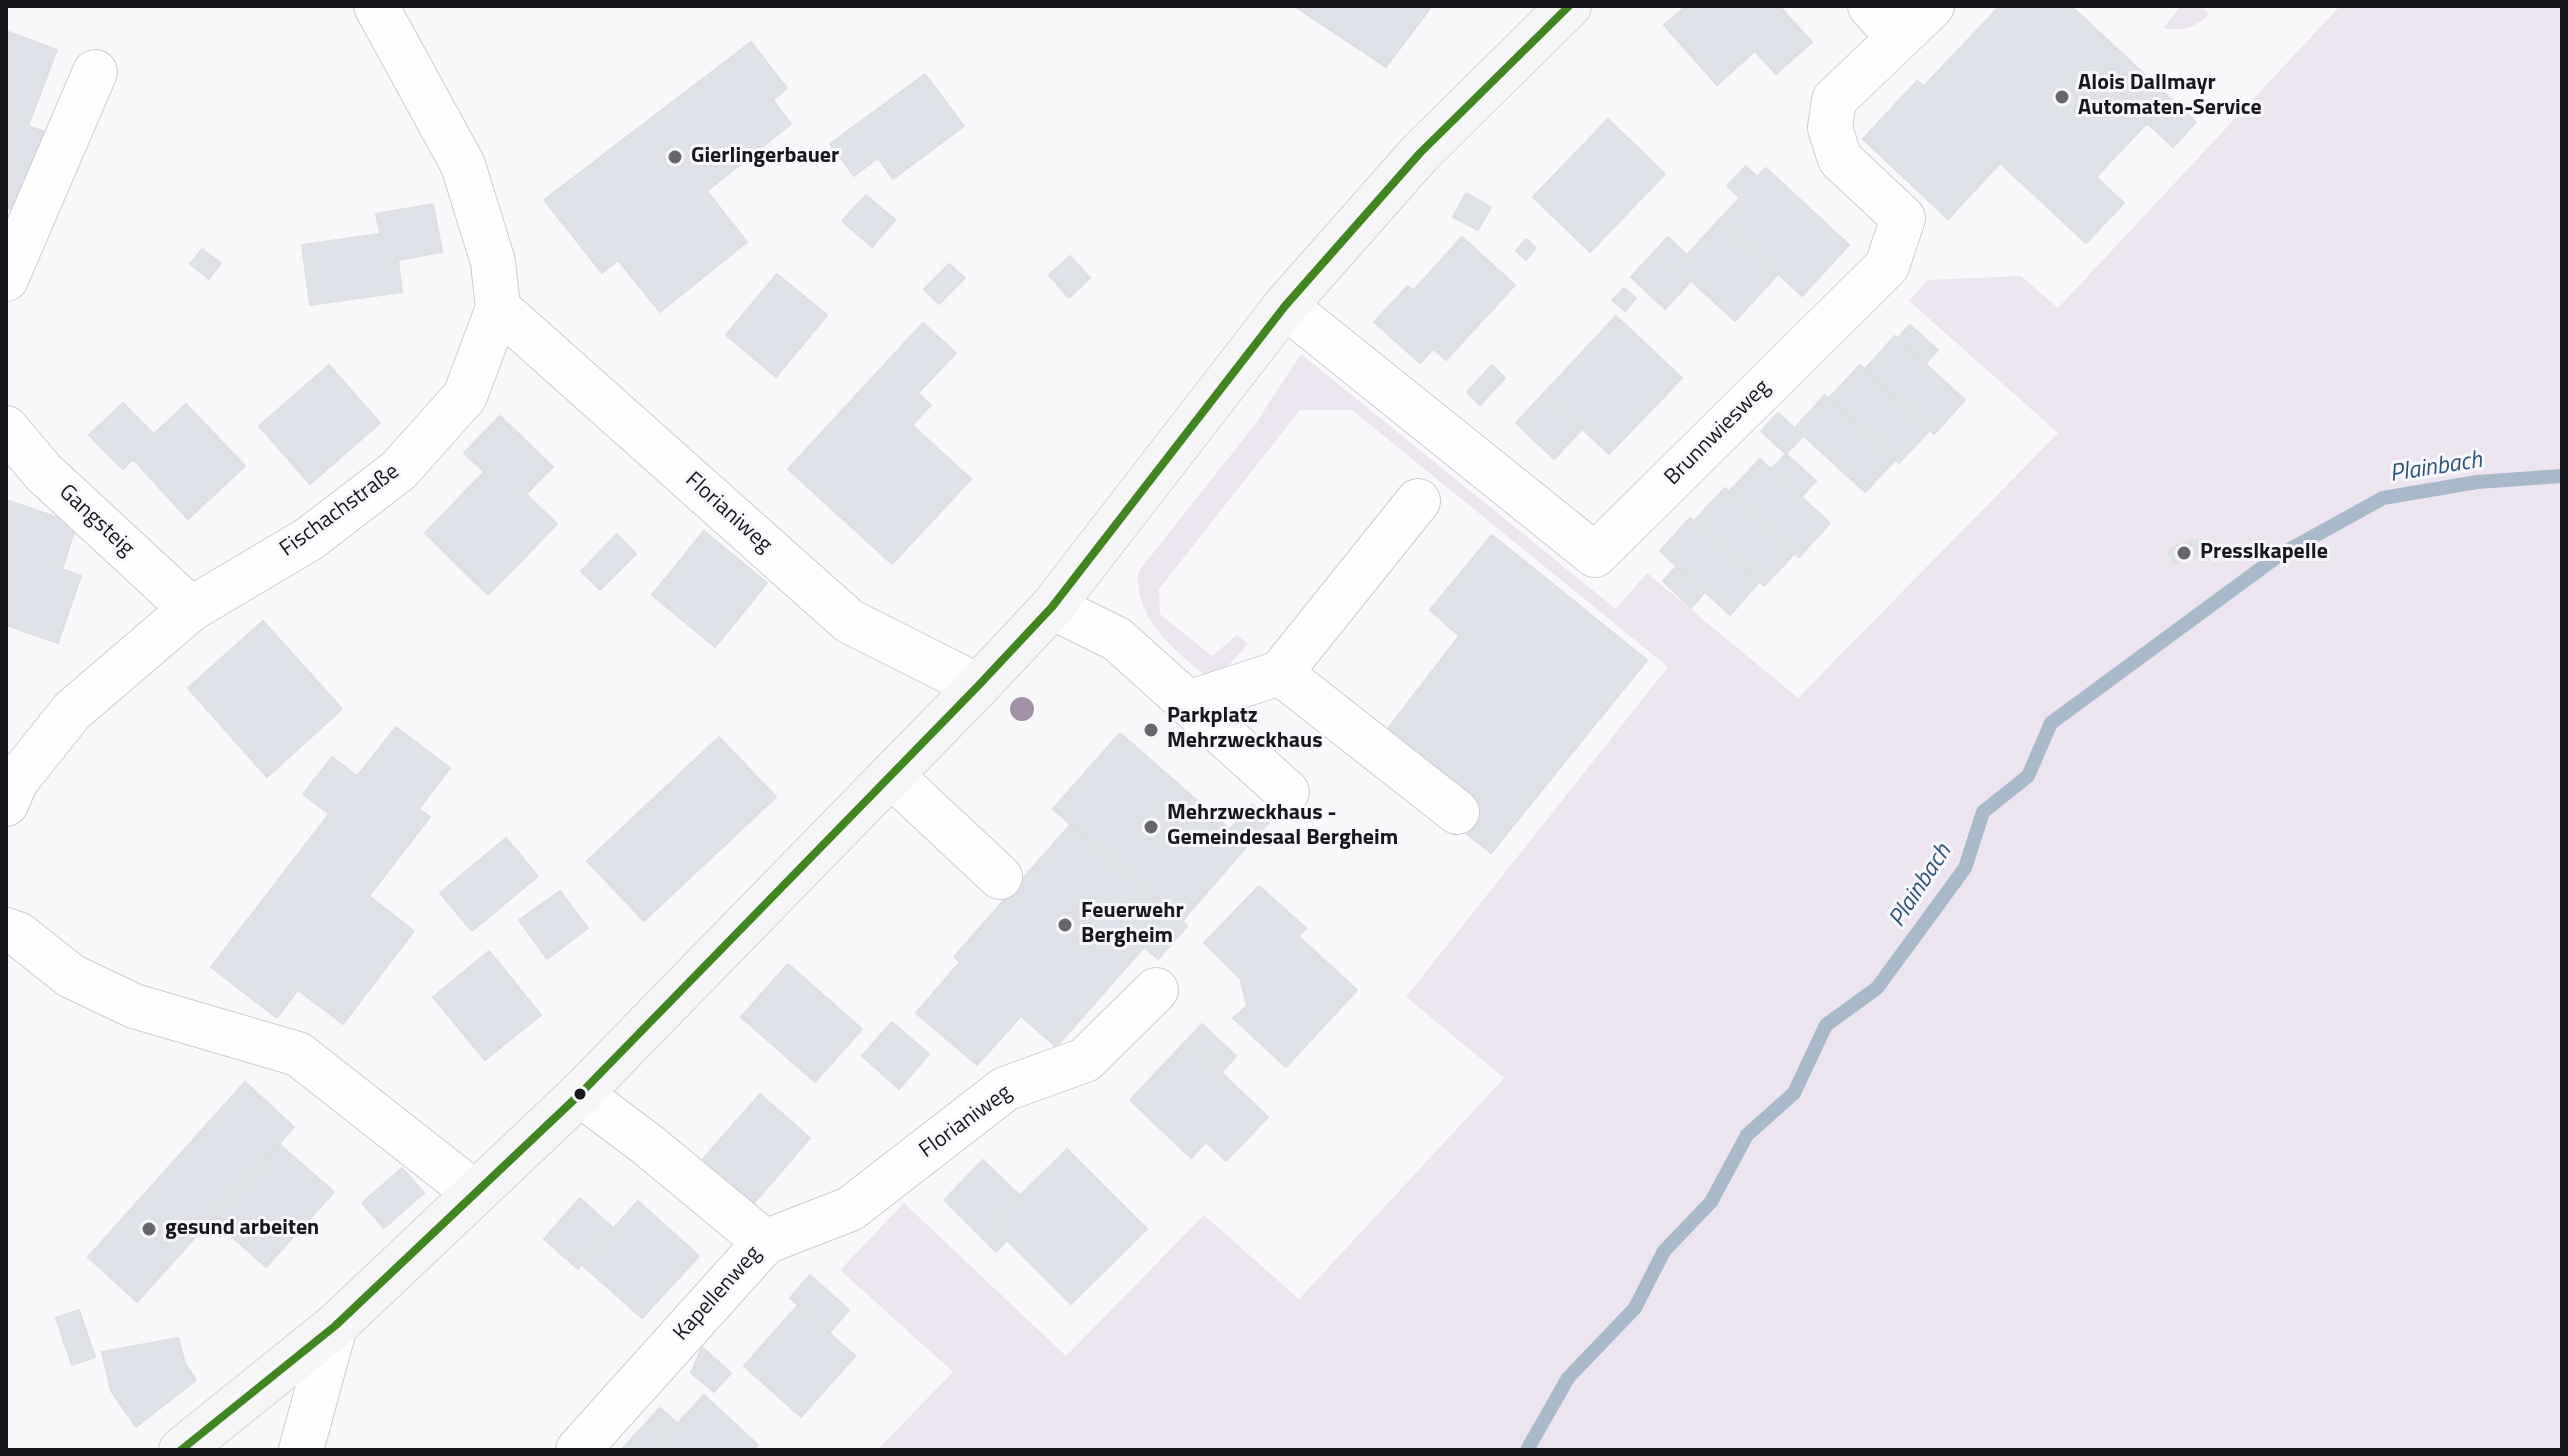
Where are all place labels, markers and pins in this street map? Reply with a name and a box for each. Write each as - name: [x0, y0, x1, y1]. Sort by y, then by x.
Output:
- place label: Alois Dallmayr Automaten-Service: [2078, 71, 2262, 122]
- marker: Alois Dallmayr Automaten-Service: [2053, 88, 2071, 106]
- place label: Gierlingerbauer: [691, 144, 839, 170]
- marker: Gierlingerbauer: [666, 148, 684, 166]
- place label: Presslkapelle: [2200, 540, 2328, 566]
- marker: Presslkapelle: [2175, 544, 2193, 562]
- place label: Parkplatz Mehrzweckhaus: [1167, 704, 1323, 756]
- marker: Parkplatz Mehrzweckhaus: [1142, 721, 1160, 739]
- place label: Mehrzweckhaus - Gemeindesaal Bergheim: [1167, 801, 1398, 852]
- marker: Mehrzweckhaus - Gemeindesaal Bergheim: [1142, 818, 1160, 836]
- place label: Feuerwehr Bergheim: [1081, 899, 1184, 950]
- marker: Feuerwehr Bergheim: [1056, 916, 1074, 934]
- unlabelled marker: [572, 1086, 588, 1102]
- place label: gesund arbeiten: [165, 1216, 319, 1242]
- marker: gesund arbeiten: [140, 1220, 158, 1238]

